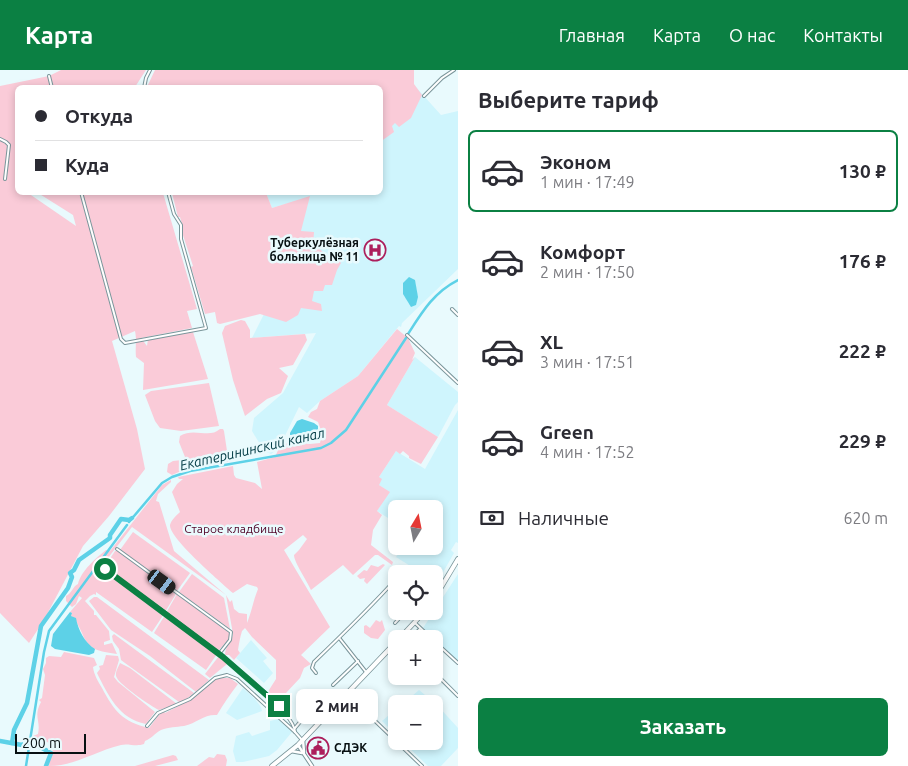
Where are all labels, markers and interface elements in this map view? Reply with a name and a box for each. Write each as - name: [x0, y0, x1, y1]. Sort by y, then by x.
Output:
- text: Карта: [25, 22, 93, 49]
- text: Главная: [559, 25, 625, 45]
- text: Карта: [653, 25, 701, 45]
- text: О нас: [729, 25, 775, 45]
- text: Контакты: [803, 25, 883, 45]
- text: Выберите тариф: [478, 87, 659, 112]
- text: Откуда: [65, 105, 133, 127]
- icon: car: [480, 149, 525, 194]
- text: Эконом: [540, 151, 611, 173]
- text: Куда: [65, 154, 109, 176]
- text: 130 ₽: [839, 160, 886, 182]
- text: 1 мин · 17:49: [540, 173, 634, 191]
- place label: Туберкулёзная больница № 11: [270, 236, 359, 263]
- hospital icon: Туберкулёзная больница № 11: [363, 238, 387, 262]
- icon: car: [480, 239, 525, 284]
- text: Комфорт: [540, 241, 625, 263]
- text: 176 ₽: [839, 250, 886, 272]
- text: 2 мин · 17:50: [540, 263, 634, 281]
- icon: car: [480, 329, 525, 374]
- text: XL: [540, 331, 563, 353]
- text: 222 ₽: [839, 340, 886, 362]
- text: 3 мин · 17:51: [540, 353, 634, 371]
- icon: car: [480, 419, 525, 464]
- text: Green: [540, 421, 594, 443]
- water label: Екатерининский канал: [178, 424, 326, 473]
- text: 229 ₽: [839, 430, 886, 452]
- text: 4 мин · 17:52: [540, 443, 634, 461]
- north arrow: [388, 500, 442, 555]
- map controls: [388, 500, 443, 750]
- icon: cash: [478, 504, 506, 532]
- text: Наличные: [518, 507, 609, 529]
- text: 620 m: [843, 509, 888, 527]
- park label: Старое кладбище: [184, 522, 284, 535]
- route start: [94, 558, 116, 580]
- button: locate: [388, 565, 443, 620]
- car: [145, 567, 178, 597]
- button: +: [388, 630, 443, 685]
- callout: 2 мин: [296, 688, 379, 724]
- route end: [268, 695, 290, 717]
- button: −: [388, 695, 443, 750]
- text: 2 мин: [315, 697, 359, 715]
- button: Заказать: [478, 698, 888, 756]
- scale bar: [15, 731, 86, 754]
- text: 200 m: [22, 735, 61, 751]
- public building icon: СДЭК: [306, 736, 330, 760]
- place label: СДЭК: [334, 741, 367, 754]

